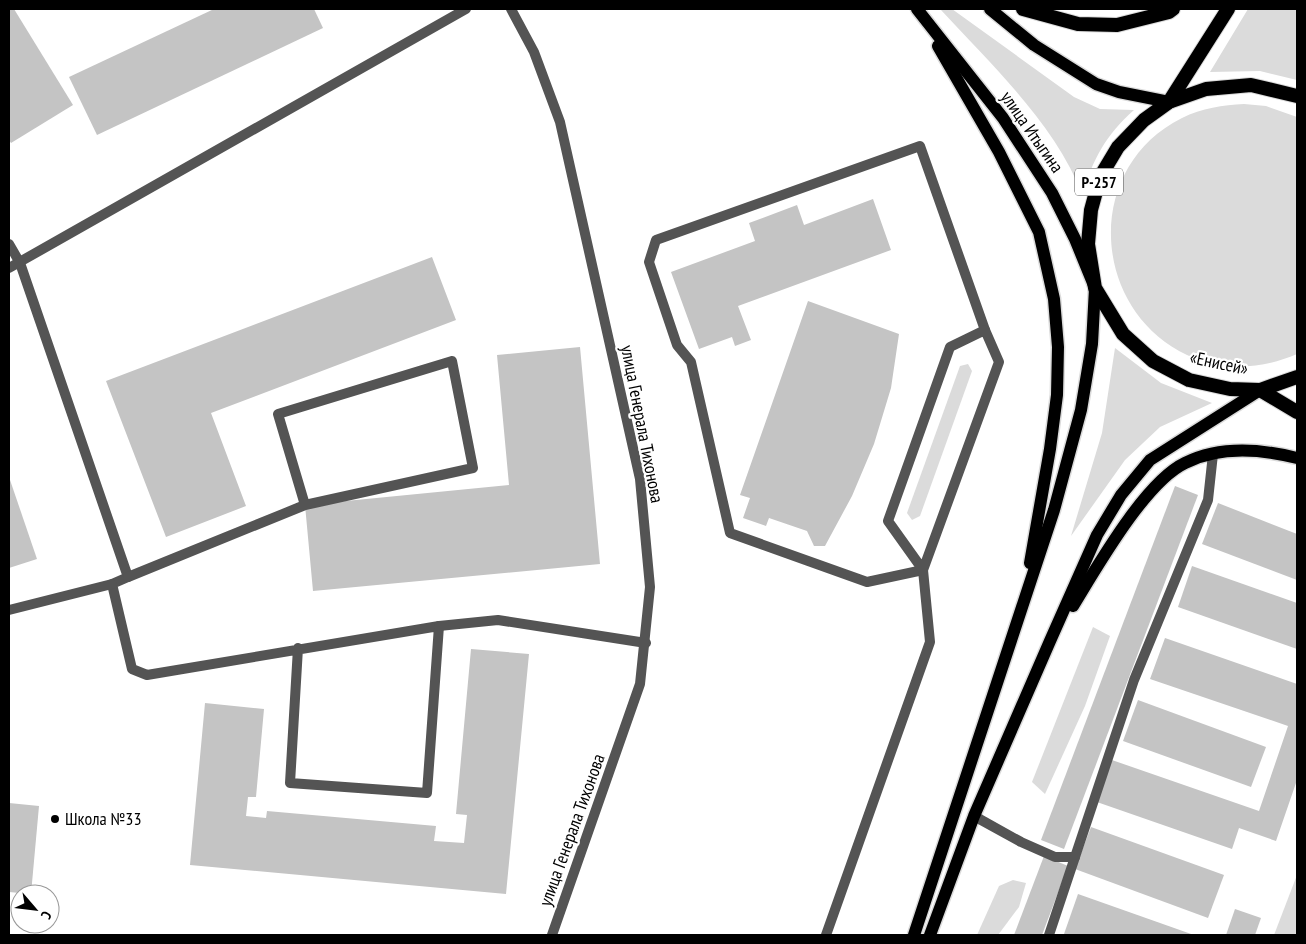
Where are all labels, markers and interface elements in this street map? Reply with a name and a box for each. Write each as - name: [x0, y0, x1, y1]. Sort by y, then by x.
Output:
- street label: улица Итыгина: [996, 87, 1069, 177]
- road number: Р-257: [1075, 168, 1123, 196]
- street label: улица Генерала Тихонова: [616, 343, 669, 505]
- street label: «Енисей»: [1188, 345, 1250, 380]
- street label: улица Генерала Тихонова: [533, 751, 610, 909]
- place label: Школа №33: [65, 807, 142, 830]
- marker: Школа №33: [49, 813, 61, 825]
- north arrow: [10, 884, 60, 934]
- text: С: [37, 908, 56, 923]

